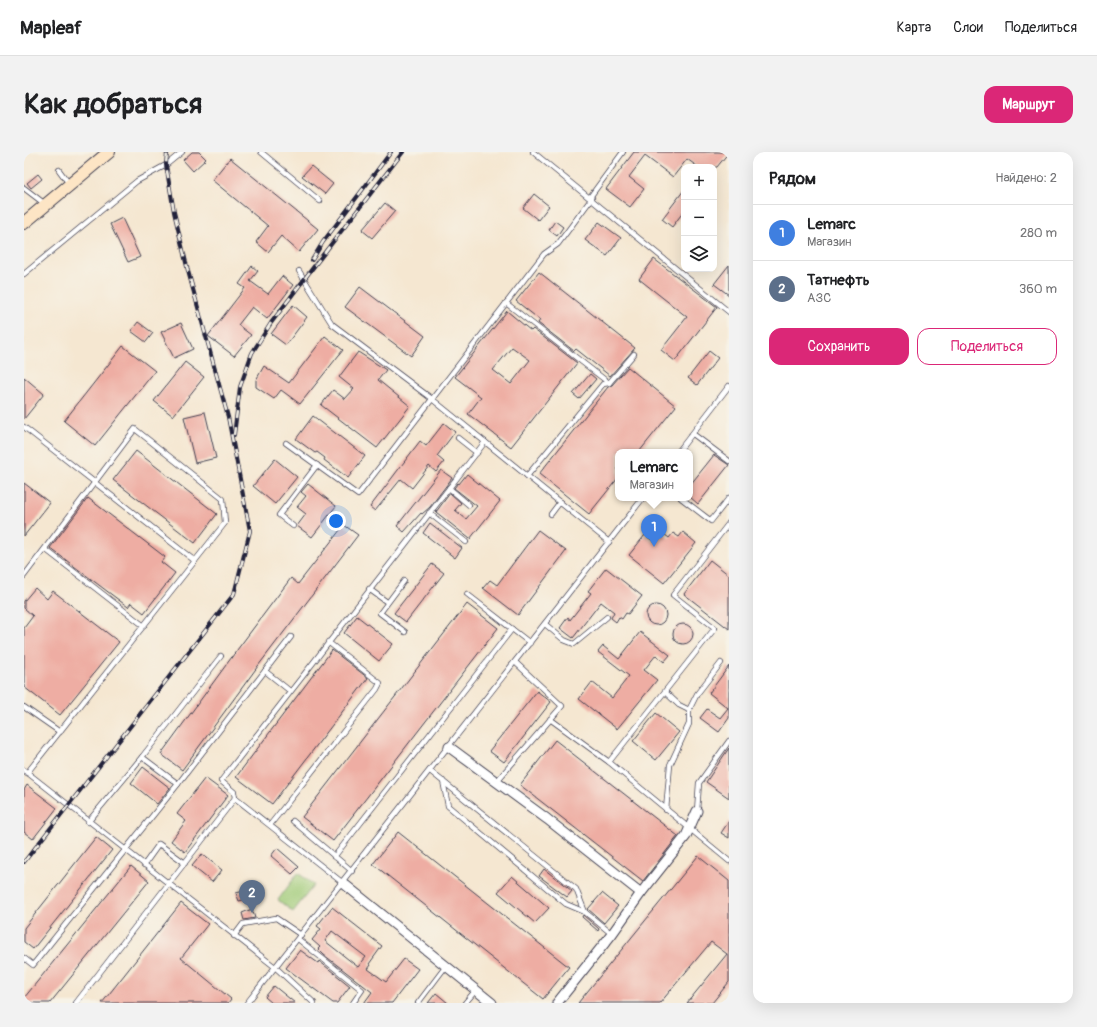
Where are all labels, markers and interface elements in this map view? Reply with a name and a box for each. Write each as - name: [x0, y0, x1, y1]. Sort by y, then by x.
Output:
- text: Mapleaf: [20, 16, 82, 40]
- text: Карта: [897, 19, 931, 36]
- text: Слои: [953, 19, 983, 36]
- text: Поделиться: [1005, 19, 1077, 36]
- button: Маршрут: [984, 86, 1073, 123]
- text: Как добраться: [24, 87, 202, 122]
- map controls: [681, 164, 717, 272]
- button: +: [681, 164, 717, 200]
- text: Рядом: [769, 168, 816, 189]
- text: Найдено: 2: [995, 170, 1057, 186]
- button: −: [681, 200, 717, 236]
- text: Lemarc: [807, 215, 856, 234]
- text: 1: [779, 225, 785, 241]
- text: 280 m: [1020, 225, 1057, 241]
- text: Магазин: [807, 234, 851, 250]
- button: layers: [681, 236, 717, 272]
- text: Татнефть: [807, 271, 870, 290]
- text: 2: [778, 281, 786, 297]
- text: 360 m: [1019, 281, 1057, 297]
- text: АЗС: [807, 290, 831, 306]
- button: Сохранить: [769, 328, 909, 365]
- button: Поделиться: [917, 328, 1057, 365]
- popup: [615, 449, 693, 501]
- text: Lemarc: [630, 458, 678, 477]
- text: Магазин: [630, 477, 674, 493]
- your location: [326, 511, 346, 531]
- pin: 1: [641, 514, 667, 547]
- pin: 2: [239, 880, 265, 913]

